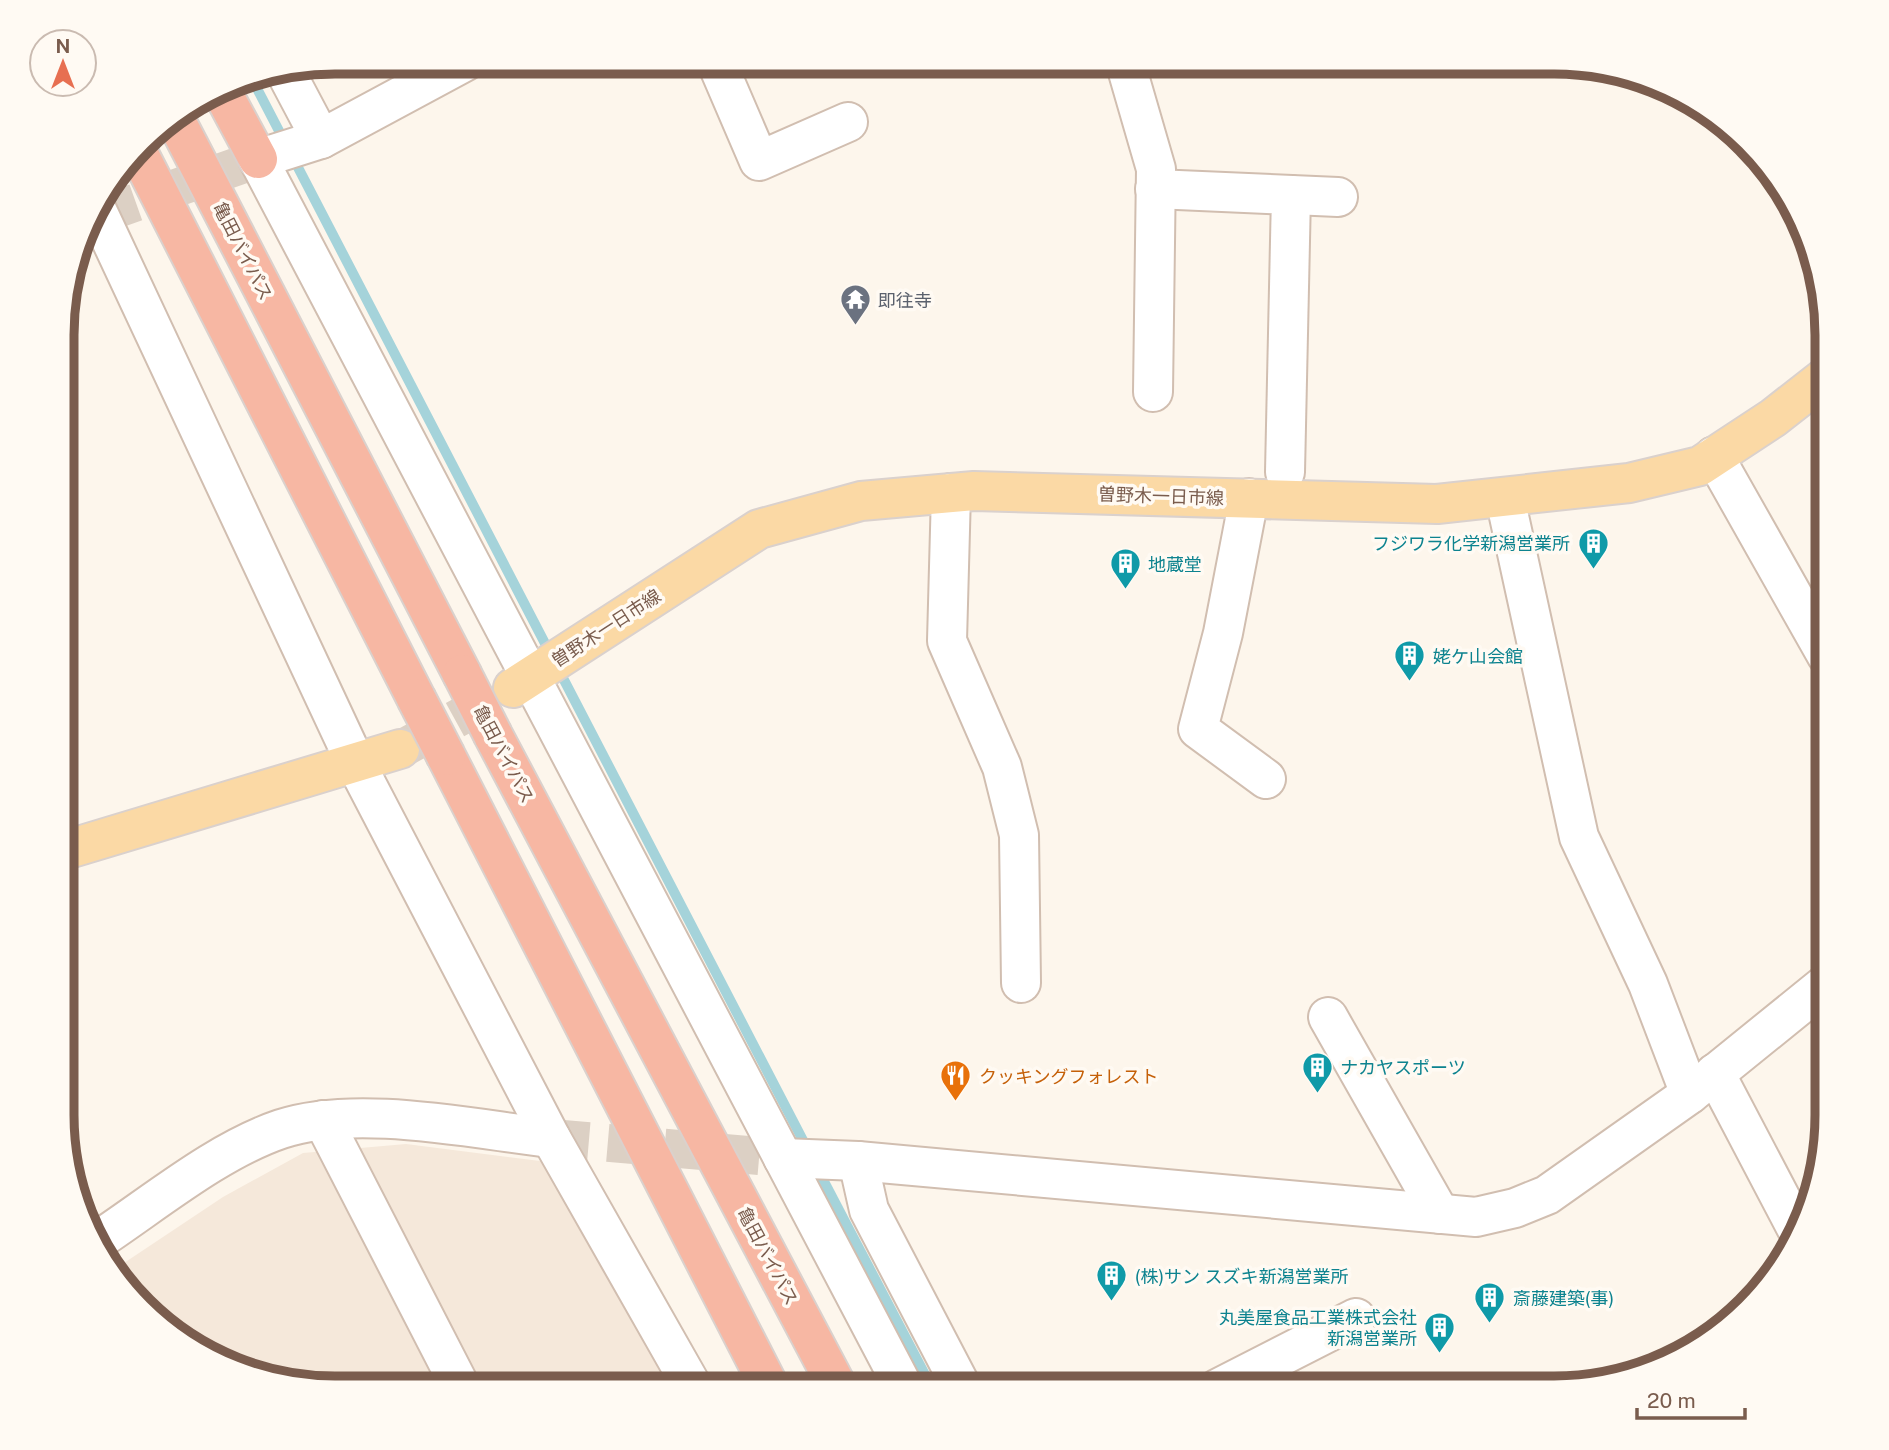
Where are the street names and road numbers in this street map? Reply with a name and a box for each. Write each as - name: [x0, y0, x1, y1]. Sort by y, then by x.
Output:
- street label: 亀田バイパス: [209, 198, 277, 304]
- street label: 曽野木一日市線: [1098, 483, 1224, 509]
- street label: 曽野木一日市線: [547, 585, 665, 671]
- street label: 亀田バイパス: [469, 702, 539, 806]
- street label: 亀田バイパス: [733, 1204, 803, 1308]

